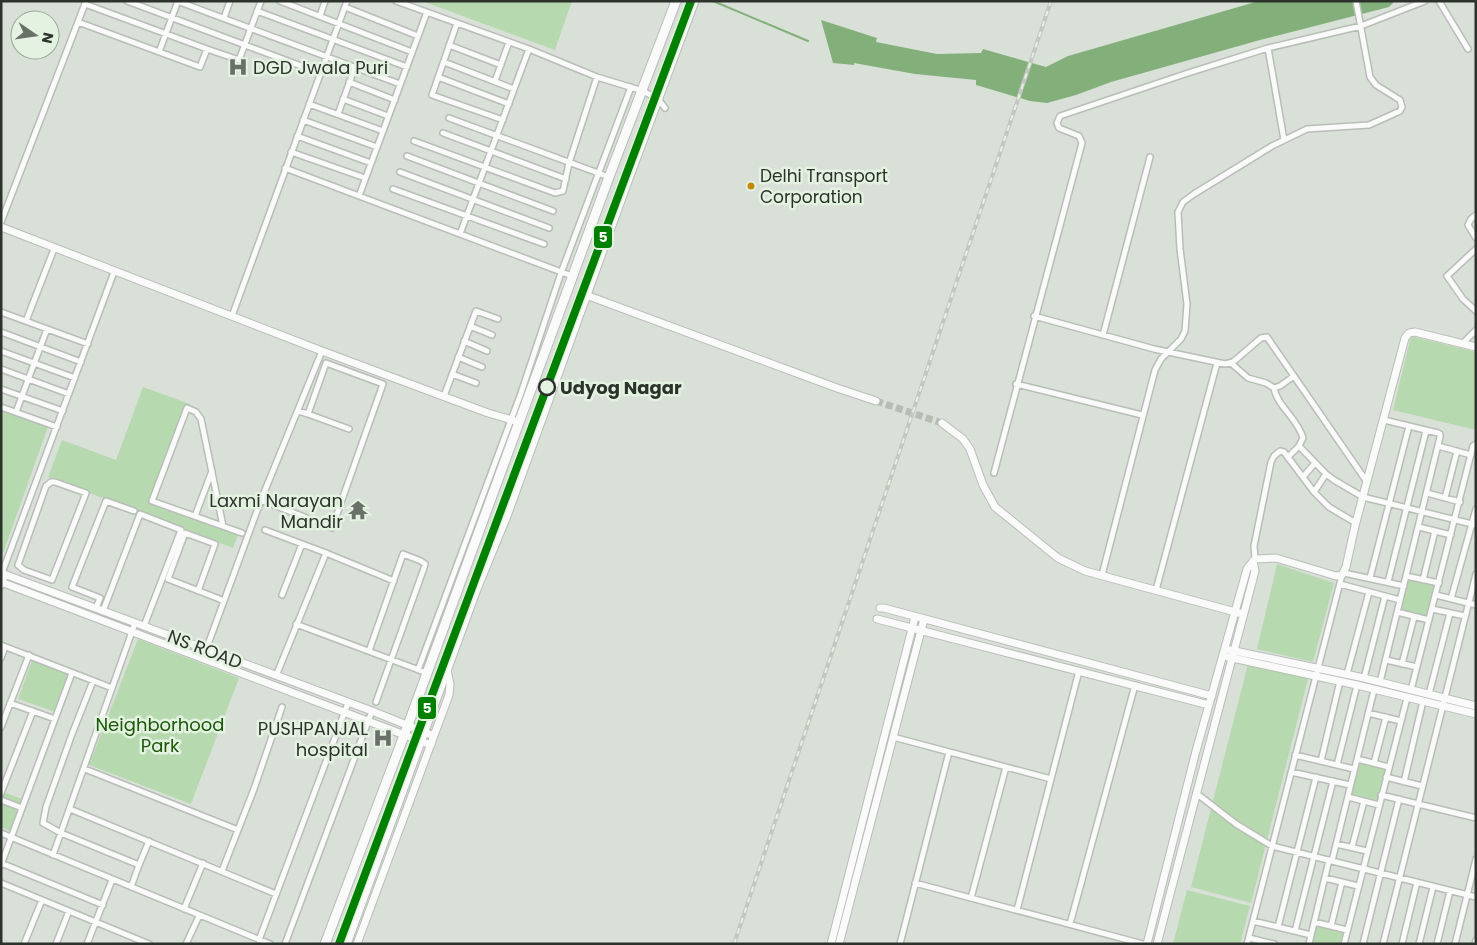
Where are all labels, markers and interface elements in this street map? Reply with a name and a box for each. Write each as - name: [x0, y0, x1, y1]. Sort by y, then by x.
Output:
- north arrow: [10, 10, 60, 60]
- text: N: [37, 31, 59, 45]
- place label: DGD Jwala Puri: [253, 55, 388, 80]
- hospital icon: DGD Jwala Puri: [227, 56, 249, 78]
- place label: Delhi Transport Corporation: [760, 164, 888, 209]
- marker: Delhi Transport Corporation: [746, 181, 756, 191]
- line badge: 5: [593, 225, 613, 249]
- text: 5: [598, 227, 608, 247]
- place label: Udyog Nagar: [560, 375, 682, 400]
- marker: Udyog Nagar: [538, 378, 556, 396]
- place label: Laxmi Narayan Mandir: [209, 488, 343, 534]
- temple icon: Laxmi Narayan Mandir: [347, 499, 369, 521]
- street label: NS ROAD: [164, 623, 246, 675]
- line badge: 5: [417, 696, 437, 720]
- text: 5: [422, 698, 432, 718]
- park label: Neighborhood Park: [95, 712, 225, 758]
- place label: PUSHPANJAL hospital: [258, 716, 368, 762]
- hospital icon: PUSHPANJAL hospital: [372, 727, 394, 749]

